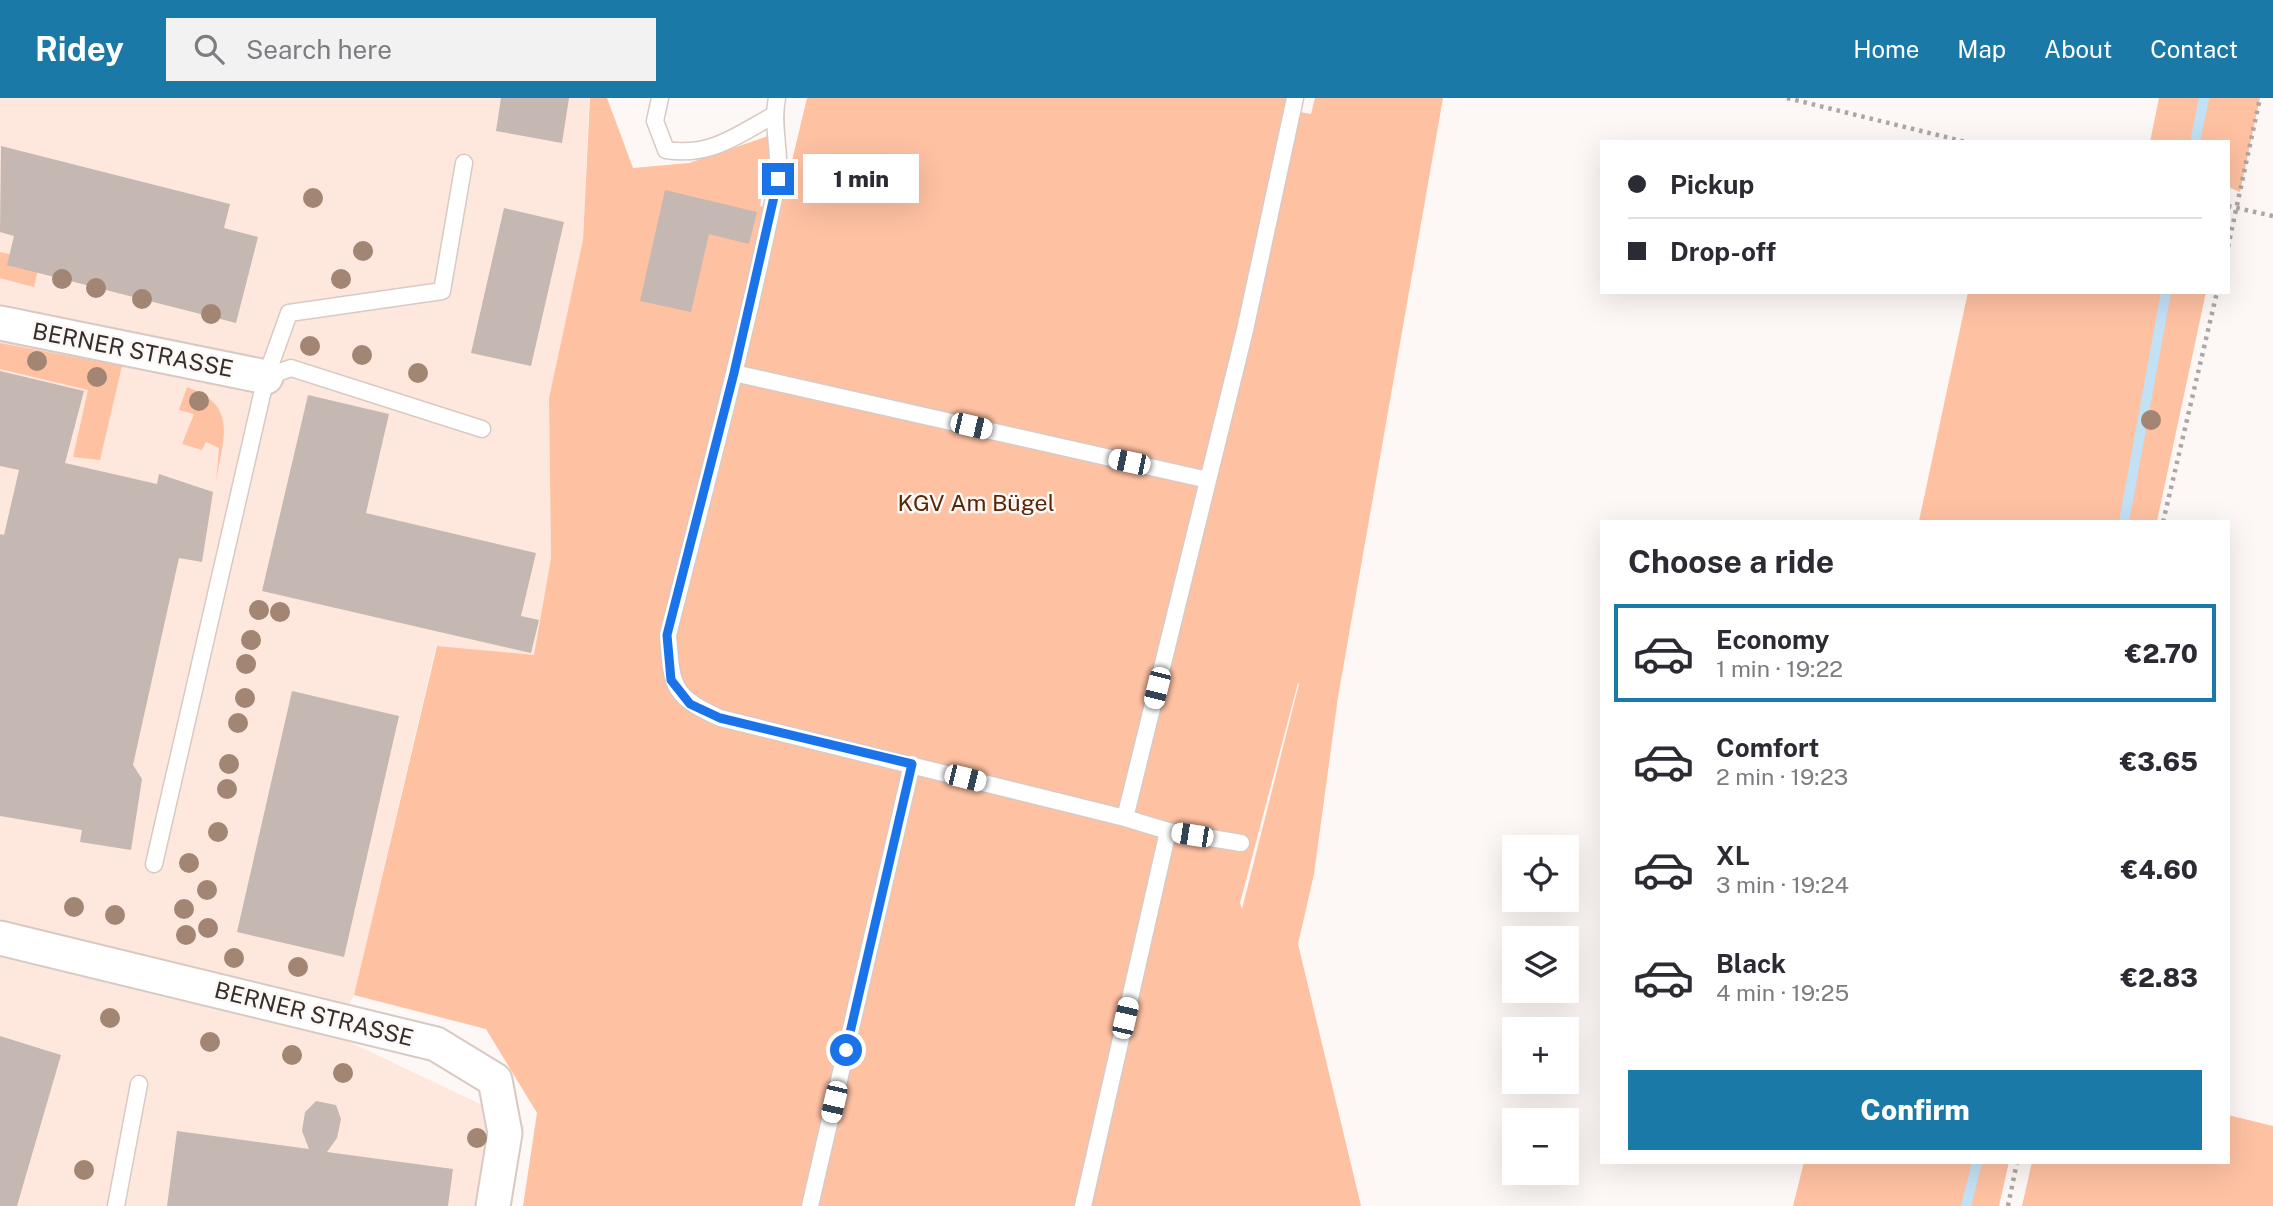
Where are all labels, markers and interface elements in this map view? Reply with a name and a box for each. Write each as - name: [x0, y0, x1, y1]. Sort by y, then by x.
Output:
- search box: [166, 18, 656, 81]
- text: Ridey: [35, 30, 124, 68]
- icon: search: [190, 30, 228, 68]
- text: Search here: [246, 34, 392, 65]
- text: Home: [1853, 35, 1919, 63]
- text: Map: [1957, 35, 2006, 63]
- text: About: [2044, 35, 2112, 63]
- text: Contact: [2150, 35, 2238, 63]
- callout: 1 min: [802, 154, 918, 204]
- route end: [762, 163, 794, 195]
- text: 1 min: [833, 165, 889, 192]
- text: Pickup: [1670, 169, 1754, 200]
- text: Drop-off: [1670, 236, 1776, 267]
- street label: BERNER STRASSE: [30, 317, 236, 382]
- car: [949, 411, 994, 441]
- car: [1107, 447, 1152, 477]
- park label: KGV Am Bügel: [897, 489, 1055, 516]
- text: Choose a ride: [1628, 543, 1834, 580]
- icon: car: [1632, 622, 1695, 685]
- text: Economy: [1716, 624, 1829, 655]
- text: €2.70: [2125, 638, 2198, 669]
- text: 1 min · 19:22: [1716, 655, 1843, 682]
- car: [1142, 665, 1173, 711]
- icon: car: [1632, 730, 1695, 793]
- text: Comfort: [1716, 732, 1819, 763]
- text: €3.65: [2120, 746, 2198, 777]
- car: [943, 763, 988, 793]
- text: 2 min · 19:23: [1716, 763, 1848, 790]
- car: [1170, 821, 1215, 849]
- map controls: [1502, 835, 1579, 1185]
- button: locate: [1502, 835, 1579, 912]
- icon: car: [1632, 838, 1695, 901]
- text: XL: [1716, 840, 1750, 871]
- text: €4.60: [2121, 854, 2198, 885]
- text: 3 min · 19:24: [1716, 871, 1849, 898]
- button: layers: [1502, 926, 1579, 1003]
- icon: car: [1632, 946, 1695, 1009]
- text: Black: [1716, 948, 1786, 979]
- text: €2.83: [2121, 962, 2198, 993]
- street label: BERNER STRASSE: [212, 976, 416, 1051]
- text: 4 min · 19:25: [1716, 979, 1849, 1006]
- car: [1111, 995, 1140, 1041]
- button: +: [1502, 1017, 1579, 1094]
- route start: [830, 1034, 862, 1066]
- button: Confirm: [1628, 1070, 2202, 1150]
- car: [820, 1079, 849, 1125]
- button: −: [1502, 1108, 1579, 1185]

